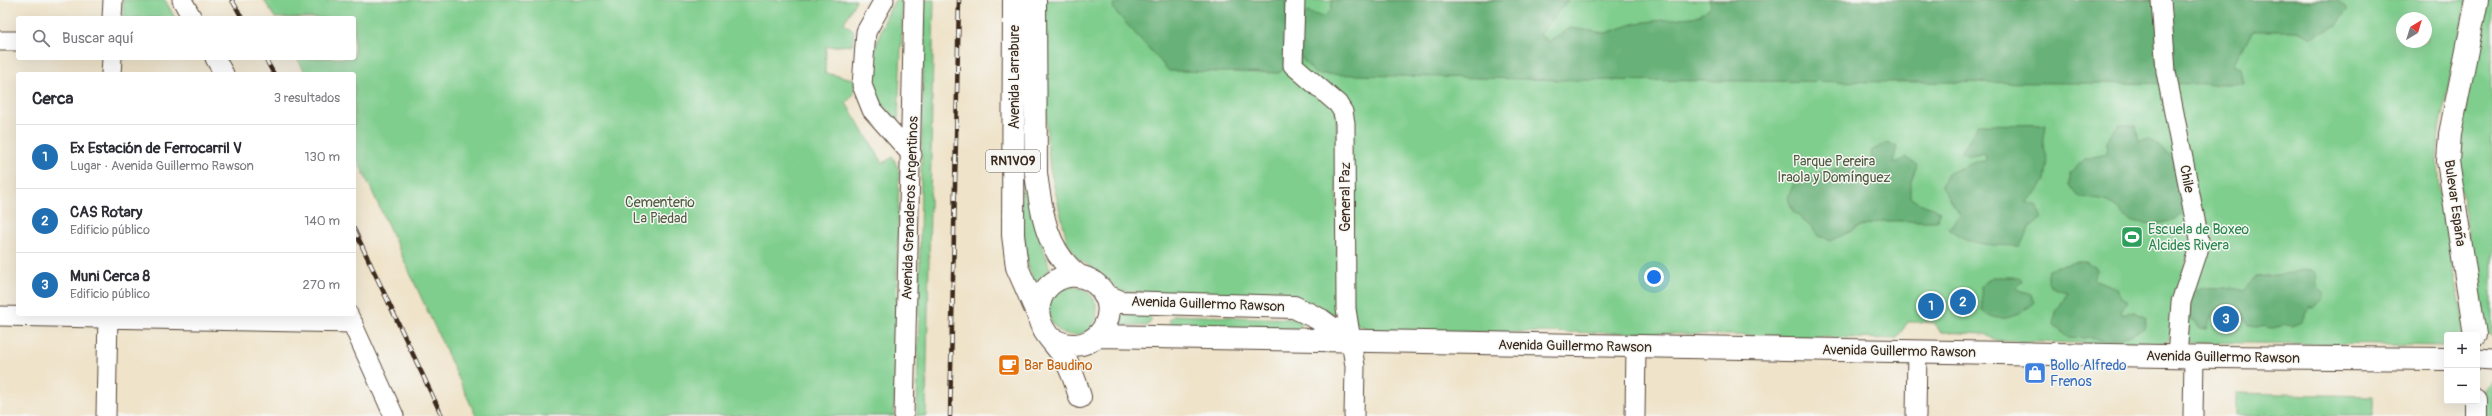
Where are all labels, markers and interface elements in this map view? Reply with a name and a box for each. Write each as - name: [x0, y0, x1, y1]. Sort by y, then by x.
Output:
- north arrow: [2396, 12, 2432, 48]
- search box: [16, 16, 356, 60]
- street label: Avenida Larrabure: [1006, 25, 1023, 129]
- icon: search: [30, 27, 52, 49]
- text: Buscar aquí: [62, 29, 134, 48]
- text: Cerca: [32, 88, 73, 109]
- text: 3 resultados: [274, 90, 340, 106]
- street label: Avenida Granaderos Argentinos: [898, 115, 922, 300]
- text: Ex Estación de Ferrocarril V: [70, 139, 242, 158]
- text: 1: [42, 149, 48, 165]
- text: 130 m: [304, 149, 340, 165]
- road number: RN1V09: [986, 150, 1040, 172]
- park label: Parque Pereira Iraola y Domínguez: [1777, 153, 1891, 186]
- text: Lugar · Avenida Guillermo Rawson: [70, 158, 254, 174]
- street label: Bulevar España: [2441, 159, 2469, 247]
- street label: General Paz: [1337, 162, 1354, 232]
- street label: Chile: [2176, 164, 2198, 194]
- park label: Cementerio La Piedad: [625, 194, 695, 227]
- text: CAS Rotary: [70, 203, 143, 222]
- text: 2: [41, 213, 49, 229]
- text: 140 m: [304, 213, 340, 229]
- place label: Escuela de Boxeo Alcides Rivera: [2148, 221, 2250, 254]
- text: Edificio público: [70, 222, 150, 238]
- sports icon: Escuela de Boxeo Alcides Rivera: [2119, 224, 2145, 250]
- text: Muni Cerca 8: [70, 267, 150, 286]
- your location: [1644, 267, 1664, 287]
- text: 3: [41, 277, 49, 293]
- text: 270 m: [303, 277, 340, 293]
- text: Edificio público: [70, 286, 150, 302]
- pin: 2: [1950, 287, 1976, 317]
- pin: 1: [1918, 291, 1944, 321]
- street label: Avenida Guillermo Rawson: [1131, 293, 1285, 315]
- pin: 3: [2213, 304, 2239, 334]
- map controls: [2444, 332, 2480, 404]
- button: +: [2444, 332, 2480, 368]
- street label: Avenida Guillermo Rawson: [1498, 336, 1652, 356]
- street label: Avenida Guillermo Rawson: [1822, 341, 1976, 361]
- street label: Avenida Guillermo Rawson: [2146, 347, 2300, 367]
- cafe icon: Bar Baudino: [996, 352, 1022, 378]
- place label: Bar Baudino: [1024, 357, 1093, 374]
- place label: Bollo Alfredo Frenos: [2050, 357, 2127, 390]
- shop icon: Bollo Alfredo Frenos: [2022, 360, 2048, 386]
- button: −: [2444, 368, 2480, 404]

